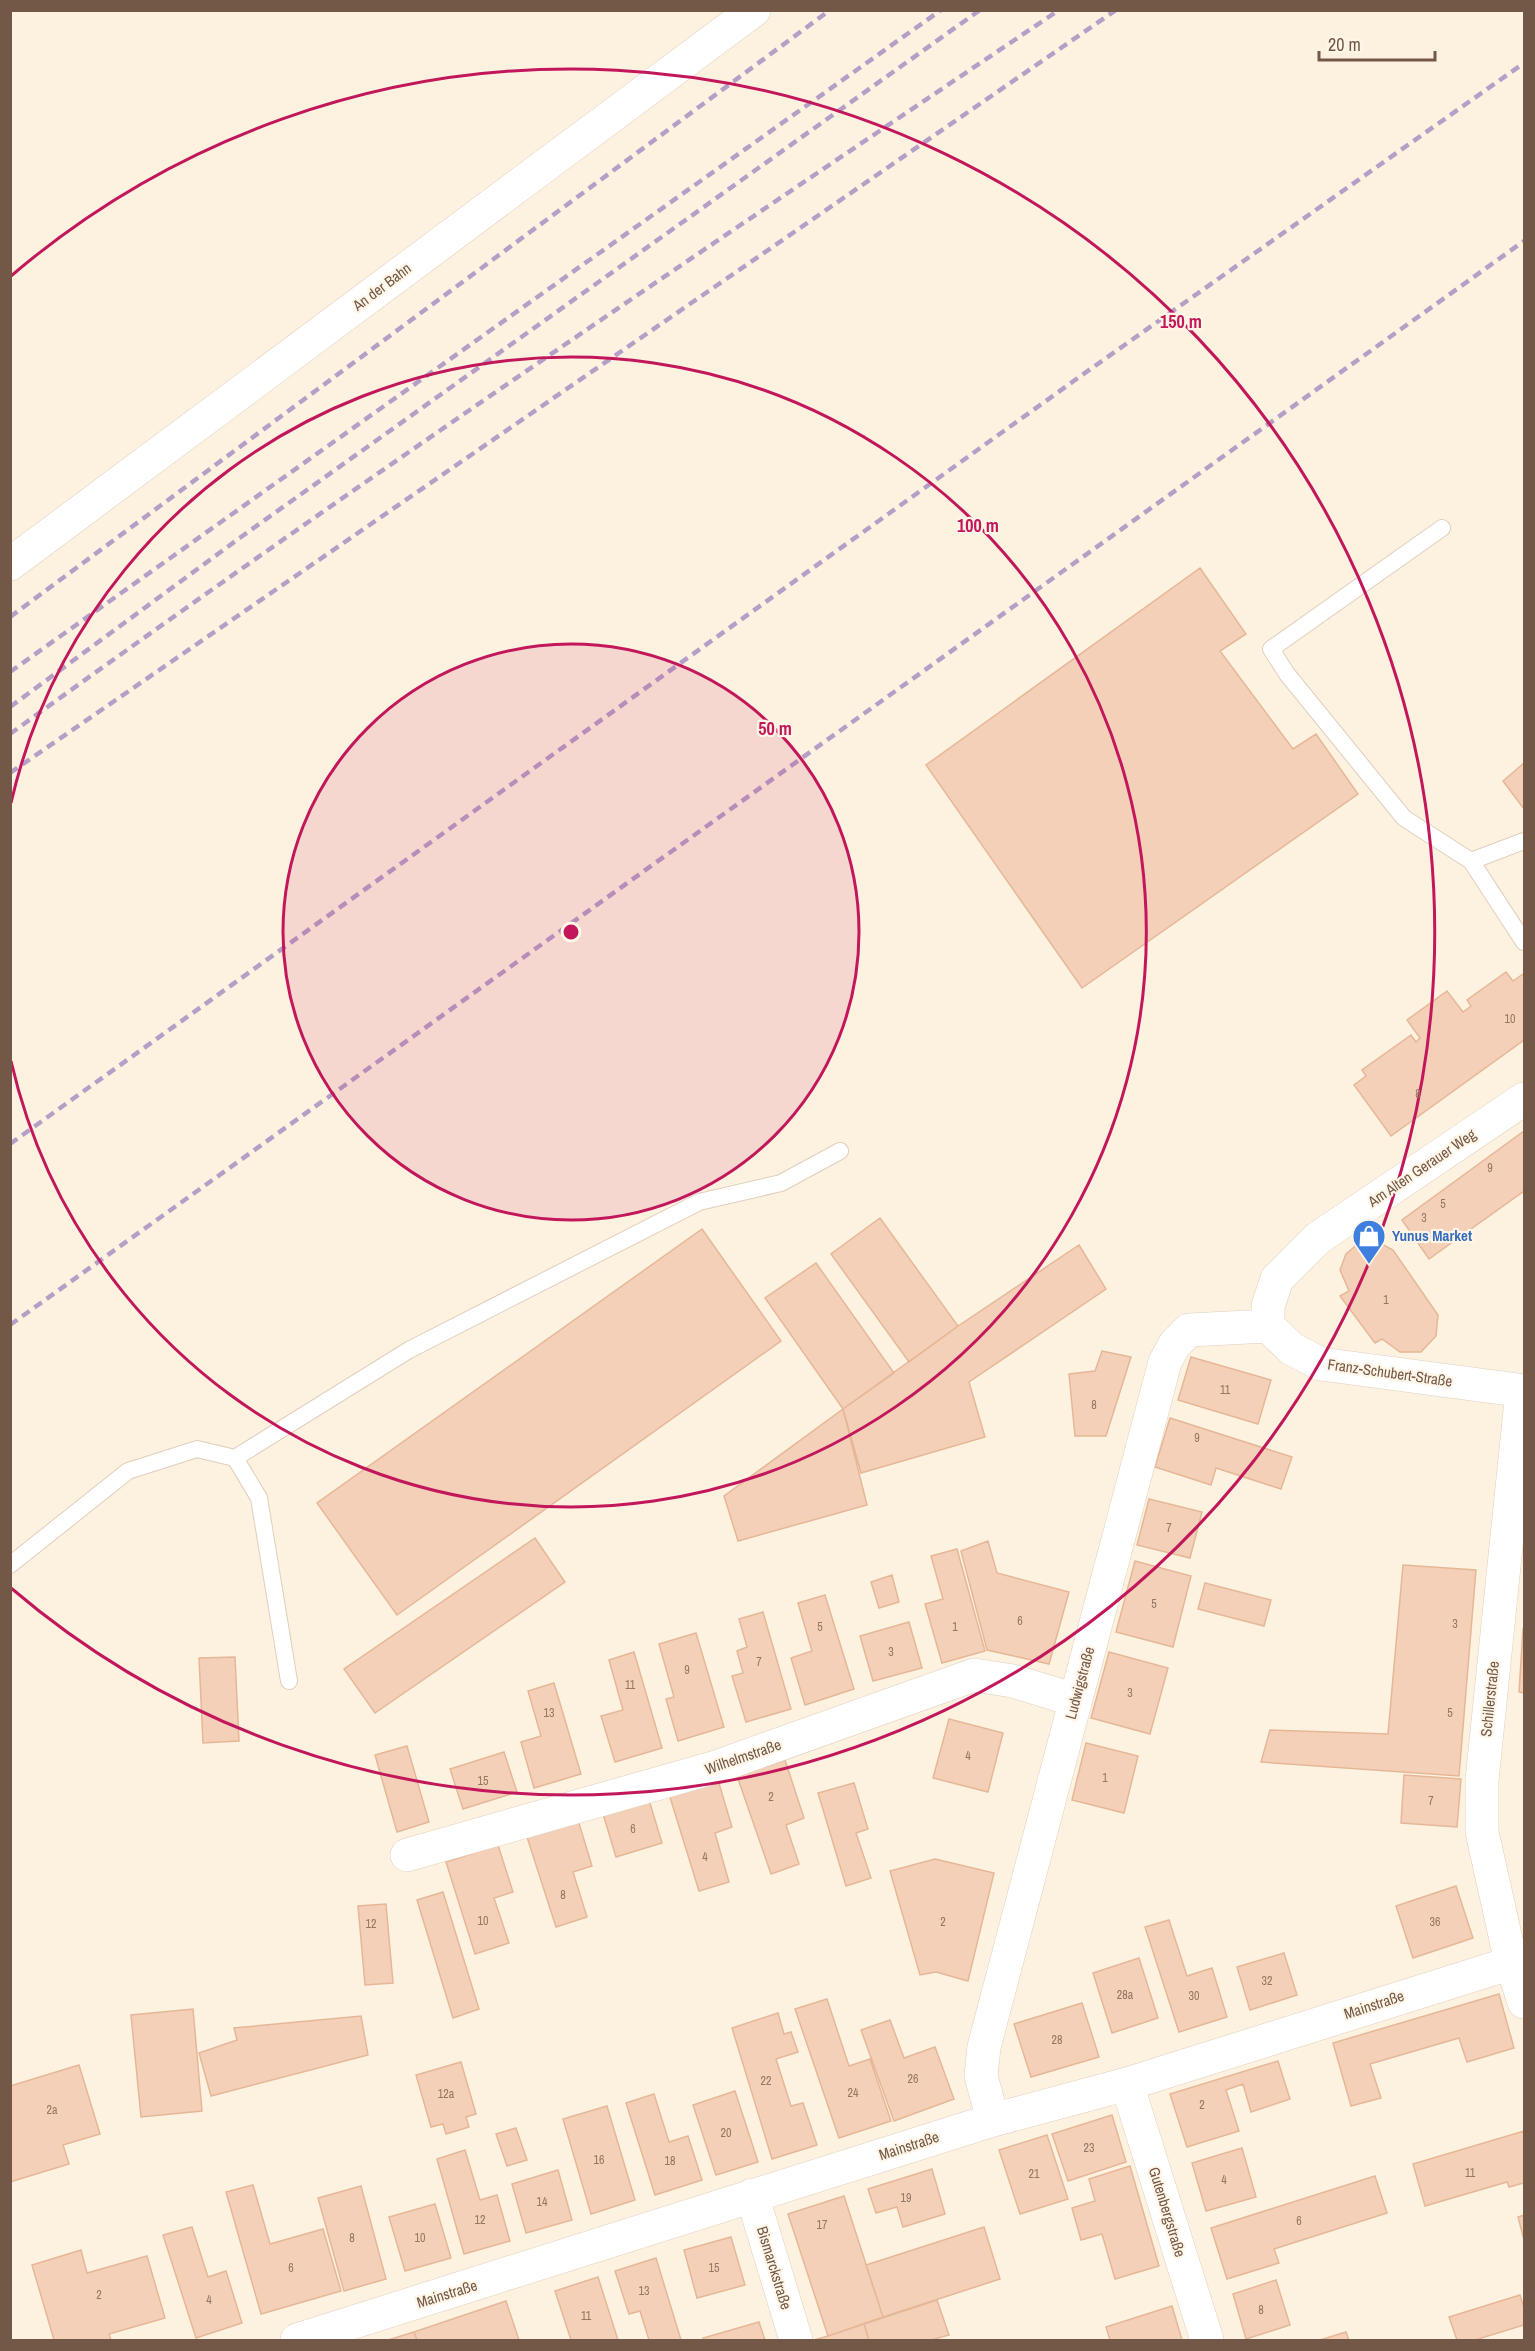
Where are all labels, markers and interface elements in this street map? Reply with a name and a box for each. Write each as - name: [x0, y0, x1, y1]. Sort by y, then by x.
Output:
- scale bar: [1319, 24, 1434, 62]
- text: 20 m: [1328, 32, 1361, 57]
- street label: An der Bahn: [347, 258, 415, 316]
- text: 150 m: [1160, 309, 1202, 334]
- text: 100 m: [957, 513, 999, 538]
- text: 50 m: [758, 716, 792, 741]
- centre of rings: [561, 922, 581, 942]
- house number: 10: [1505, 1011, 1515, 1027]
- house number: 8: [1415, 1086, 1421, 1102]
- street label: Am Alten Gerauer Weg: [1363, 1123, 1480, 1212]
- house number: 9: [1487, 1160, 1493, 1176]
- house number: 5: [1440, 1196, 1446, 1212]
- house number: 3: [1421, 1210, 1427, 1226]
- shop icon: Yunus Market: [1351, 1218, 1387, 1265]
- place label: Yunus Market: [1392, 1225, 1472, 1246]
- house number: 1: [1383, 1292, 1389, 1308]
- street label: Franz-Schubert-Straße: [1326, 1353, 1454, 1392]
- house number: 11: [1220, 1382, 1231, 1398]
- house number: 8: [1091, 1397, 1097, 1413]
- house number: 9: [1194, 1430, 1200, 1446]
- house number: 7: [1166, 1520, 1172, 1536]
- house number: 5: [1151, 1596, 1157, 1612]
- house number: 6: [1017, 1613, 1023, 1629]
- house number: 3: [1452, 1616, 1458, 1632]
- house number: 5: [817, 1619, 823, 1635]
- house number: 1: [952, 1619, 958, 1635]
- house number: 3: [888, 1644, 894, 1660]
- street label: Ludwigstraße: [1060, 1644, 1099, 1722]
- house number: 7: [756, 1654, 762, 1670]
- street label: Schillerstraße: [1475, 1660, 1504, 1738]
- house number: 9: [684, 1662, 690, 1678]
- house number: 11: [625, 1677, 636, 1693]
- house number: 3: [1127, 1685, 1133, 1701]
- house number: 13: [544, 1705, 554, 1721]
- house number: 5: [1447, 1705, 1453, 1721]
- street label: Wilhelmstraße: [702, 1734, 784, 1779]
- house number: 4: [965, 1748, 971, 1764]
- house number: 1: [1102, 1770, 1108, 1786]
- house number: 15: [478, 1773, 489, 1789]
- house number: 2: [768, 1789, 774, 1805]
- house number: 7: [1428, 1793, 1434, 1809]
- house number: 6: [630, 1821, 636, 1837]
- house number: 4: [702, 1849, 708, 1865]
- house number: 8: [560, 1887, 566, 1903]
- house number: 10: [478, 1913, 488, 1929]
- house number: 2: [940, 1914, 946, 1930]
- house number: 36: [1430, 1914, 1440, 1930]
- house number: 12: [366, 1916, 376, 1932]
- house number: 32: [1262, 1973, 1272, 1989]
- street label: Mainstraße: [1341, 1985, 1407, 2024]
- house number: 28a: [1117, 1987, 1134, 2003]
- house number: 30: [1189, 1988, 1199, 2004]
- house number: 28: [1052, 2032, 1062, 2048]
- house number: 26: [908, 2071, 918, 2087]
- house number: 22: [761, 2073, 771, 2089]
- house number: 24: [848, 2085, 859, 2101]
- house number: 12a: [438, 2086, 455, 2102]
- house number: 2: [1199, 2097, 1205, 2113]
- house number: 2a: [47, 2102, 58, 2118]
- house number: 20: [721, 2125, 731, 2141]
- street label: Mainstraße: [876, 2126, 942, 2165]
- house number: 23: [1084, 2140, 1094, 2156]
- house number: 16: [594, 2152, 604, 2168]
- house number: 18: [665, 2153, 675, 2169]
- street label: Gutenbergstraße: [1144, 2164, 1191, 2260]
- house number: 11: [1465, 2165, 1476, 2181]
- house number: 21: [1029, 2166, 1040, 2182]
- house number: 4: [1221, 2172, 1227, 2188]
- house number: 19: [901, 2190, 911, 2206]
- house number: 14: [537, 2194, 548, 2210]
- house number: 12: [475, 2212, 485, 2228]
- house number: 6: [1296, 2213, 1302, 2229]
- house number: 17: [817, 2217, 828, 2233]
- street label: Bismarckstraße: [752, 2224, 797, 2312]
- house number: 8: [349, 2230, 355, 2246]
- house number: 10: [415, 2230, 425, 2246]
- house number: 6: [288, 2260, 294, 2276]
- house number: 15: [709, 2260, 720, 2276]
- street label: Mainstraße: [414, 2274, 480, 2313]
- house number: 13: [639, 2283, 649, 2299]
- house number: 2: [96, 2287, 102, 2303]
- house number: 4: [206, 2292, 212, 2308]
- house number: 8: [1258, 2302, 1264, 2318]
- house number: 11: [581, 2308, 592, 2324]

